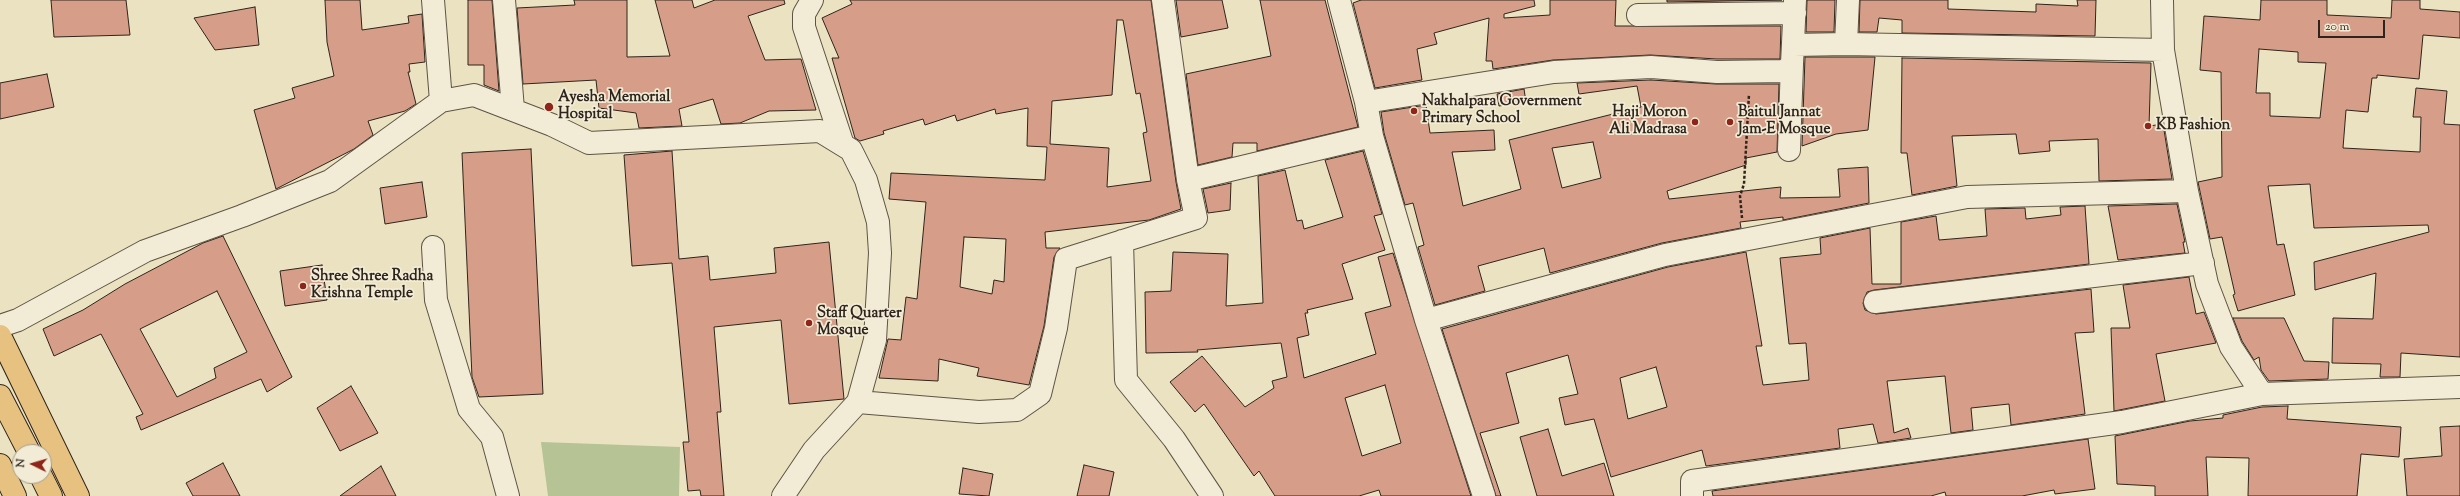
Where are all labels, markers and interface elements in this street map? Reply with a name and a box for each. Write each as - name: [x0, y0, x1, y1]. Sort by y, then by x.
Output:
- scale bar: [2320, 12, 2387, 38]
- text: 20 m: [2325, 18, 2349, 36]
- place label: Ayesha Memorial Hospital: [558, 89, 670, 124]
- place label: Nakhalpara Government Primary School: [1422, 93, 1582, 128]
- marker: Ayesha Memorial Hospital: [543, 101, 555, 113]
- place label: Haji Moron Ali Madrasa: [1609, 104, 1687, 139]
- place label: Baitul Jannat Jam-E Mosque: [1738, 104, 1830, 139]
- marker: Nakhalpara Government Primary School: [1409, 106, 1419, 116]
- marker: Haji Moron Ali Madrasa: [1690, 117, 1700, 127]
- marker: Baitul Jannat Jam-E Mosque: [1725, 117, 1735, 127]
- place label: KB Fashion: [2156, 117, 2230, 135]
- marker: KB Fashion: [2143, 121, 2153, 131]
- place label: Shree Shree Radha Krishna Temple: [311, 268, 433, 303]
- marker: Shree Shree Radha Krishna Temple: [298, 281, 308, 291]
- place label: Staff Quarter Mosque: [817, 305, 902, 340]
- marker: Staff Quarter Mosque: [804, 318, 814, 328]
- north arrow: [12, 444, 52, 484]
- text: N: [13, 458, 29, 468]

